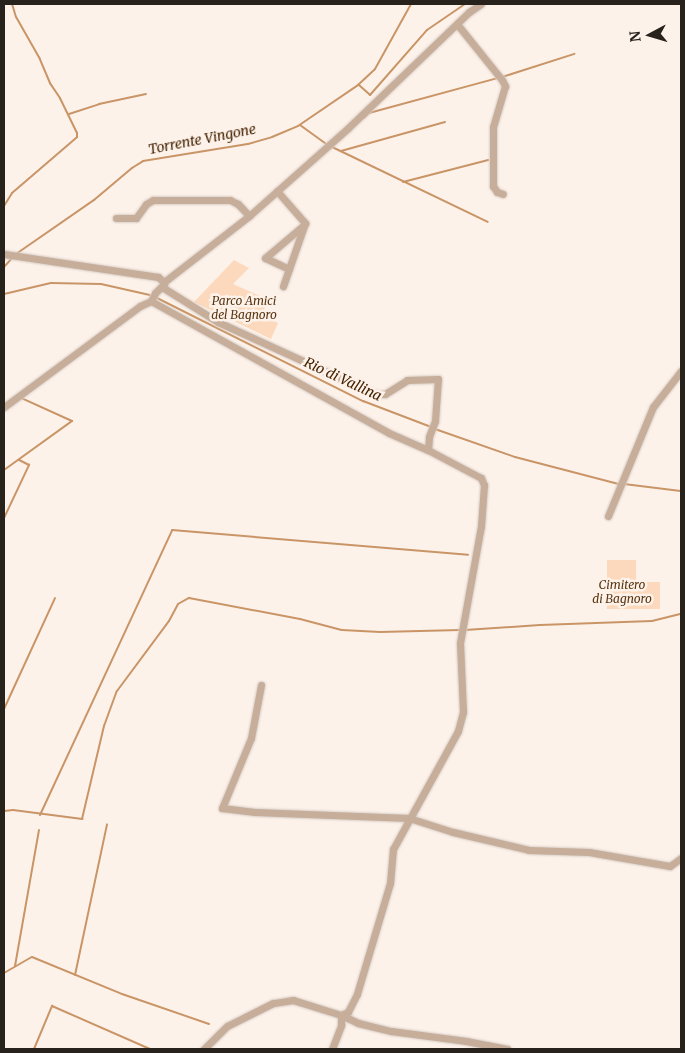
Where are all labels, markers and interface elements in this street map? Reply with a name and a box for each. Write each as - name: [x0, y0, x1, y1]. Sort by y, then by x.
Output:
- north arrow: [625, 10, 675, 60]
- text: N: [626, 30, 645, 43]
- water label: Torrente Vingone: [147, 120, 257, 158]
- park label: Parco Amici del Bagnoro: [211, 294, 277, 322]
- water label: Rio di Vallina: [302, 354, 384, 404]
- park label: Cimitero di Bagnoro: [592, 578, 652, 606]

